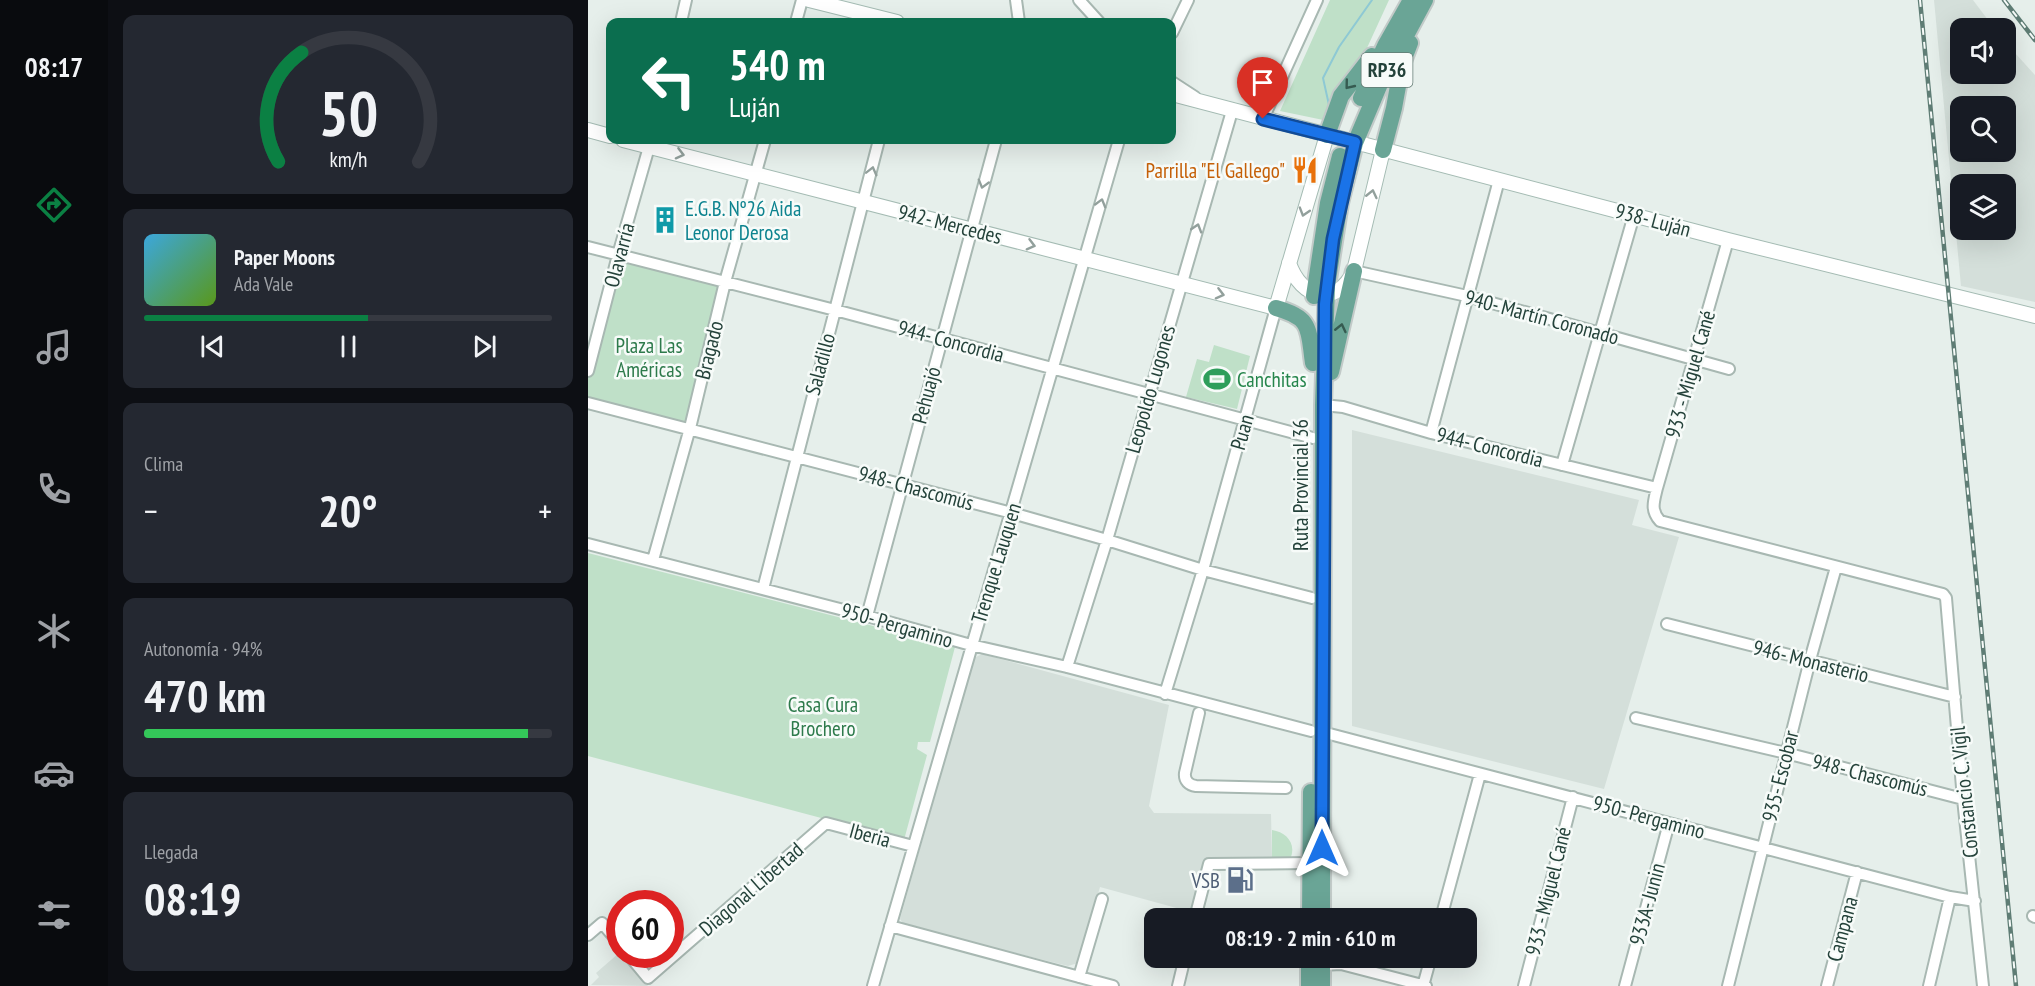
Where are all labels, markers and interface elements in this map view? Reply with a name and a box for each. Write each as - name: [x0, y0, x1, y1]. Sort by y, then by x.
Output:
- map controls: [1950, 18, 2016, 240]
- button: sound: [1950, 18, 2016, 84]
- text: 540 m: [729, 37, 826, 92]
- icon: left: [630, 42, 708, 120]
- text: 08:17: [25, 50, 83, 84]
- road number: RP36: [1362, 53, 1412, 87]
- pin: [1237, 57, 1288, 119]
- icon: arrive: [1246, 66, 1279, 99]
- text: 50: [318, 72, 378, 153]
- one-way arrow: [1346, 78, 1357, 89]
- text: Luján: [729, 90, 780, 124]
- button: search: [1950, 96, 2016, 162]
- text: km/h: [329, 145, 367, 173]
- one-way arrow: [674, 147, 684, 160]
- restaurant icon: Parrilla "El Gallego": [1290, 155, 1320, 185]
- place label: Parrilla "El Gallego": [1146, 157, 1285, 184]
- one-way arrow: [864, 166, 877, 176]
- button: layers: [1950, 174, 2016, 240]
- one-way arrow: [978, 178, 990, 189]
- icon: directions: [33, 184, 75, 226]
- one-way arrow: [1365, 189, 1378, 199]
- place label: E.G.B. Nº26 Aida Leonor Derosa: [685, 195, 801, 246]
- street label: 938- Luján: [1612, 197, 1694, 243]
- street label: 942- Mercedes: [895, 198, 1005, 250]
- one-way arrow: [1094, 198, 1106, 209]
- building icon: E.G.B. Nº26 Aida Leonor Derosa: [650, 205, 680, 235]
- one-way arrow: [1299, 206, 1311, 217]
- street label: Olavarría: [597, 220, 641, 290]
- one-way arrow: [1190, 223, 1202, 233]
- one-way arrow: [1025, 238, 1036, 250]
- text: Paper Moons: [234, 243, 335, 271]
- text: Ada Vale: [234, 271, 293, 297]
- street label: 940- Martín Coronado: [1462, 283, 1622, 351]
- one-way arrow: [1215, 286, 1225, 299]
- street label: 933 - Miguel Cané: [1659, 307, 1721, 441]
- street label: 944- Concordia: [895, 314, 1007, 368]
- street label: Bragado: [689, 318, 729, 382]
- street label: Leopoldo Lugones: [1119, 322, 1181, 456]
- one-way arrow: [1334, 323, 1347, 333]
- icon: music: [33, 326, 75, 368]
- icon: previous: [196, 330, 229, 363]
- icon: pause: [332, 330, 365, 363]
- icon: next: [468, 330, 501, 363]
- street label: Saladillo: [799, 330, 841, 398]
- park label: Plaza Las Américas: [615, 332, 683, 383]
- street label: Pehuajó: [905, 364, 947, 426]
- sports icon: Canchitas: [1202, 364, 1232, 394]
- place label: Canchitas: [1237, 366, 1307, 393]
- street label: Puan: [1224, 411, 1260, 453]
- street label: Ruta Provincial 36: [1287, 419, 1314, 551]
- street label: 944- Concordia: [1434, 421, 1546, 473]
- text: Clima: [144, 451, 183, 477]
- street label: 948- Chascomús: [856, 460, 976, 516]
- icon: phone: [33, 468, 75, 510]
- text: 20°: [318, 481, 378, 539]
- text: −: [144, 489, 158, 532]
- text: +: [538, 489, 552, 532]
- street label: Trenque Lauquen: [965, 499, 1027, 627]
- street label: 950- Pergamino: [838, 596, 956, 654]
- icon: climate: [33, 610, 75, 652]
- street label: 946- Monasterio: [1750, 634, 1872, 688]
- text: Autonomía · 94%: [144, 636, 262, 662]
- text: 470 km: [144, 666, 266, 724]
- park label: Casa Cura Brochero: [788, 691, 858, 742]
- street label: Constancio C. Vigil: [1944, 725, 1984, 859]
- street label: 935- Escobar: [1756, 727, 1804, 824]
- street label: 948- Chascomús: [1809, 748, 1931, 802]
- icon: car: [33, 752, 75, 794]
- street label: 950- Pergamino: [1590, 789, 1708, 845]
- position arrow: [1290, 816, 1354, 880]
- street label: Iberia: [847, 817, 893, 853]
- street label: 933 - Miguel Cané: [1519, 824, 1577, 958]
- street label: Diagonal Libertad: [693, 836, 809, 942]
- text: Llegada: [144, 839, 198, 865]
- street label: 933A- Junin: [1623, 860, 1671, 948]
- fuel station icon: VSB: [1225, 865, 1255, 895]
- place label: VSB: [1190, 867, 1220, 894]
- text: 08:19: [144, 869, 241, 927]
- speed limit sign: 60: [606, 890, 684, 968]
- street label: Campana: [1820, 893, 1864, 965]
- icon: filters: [33, 894, 75, 936]
- text: 08:19 · 2 min · 610 m: [1225, 924, 1396, 952]

